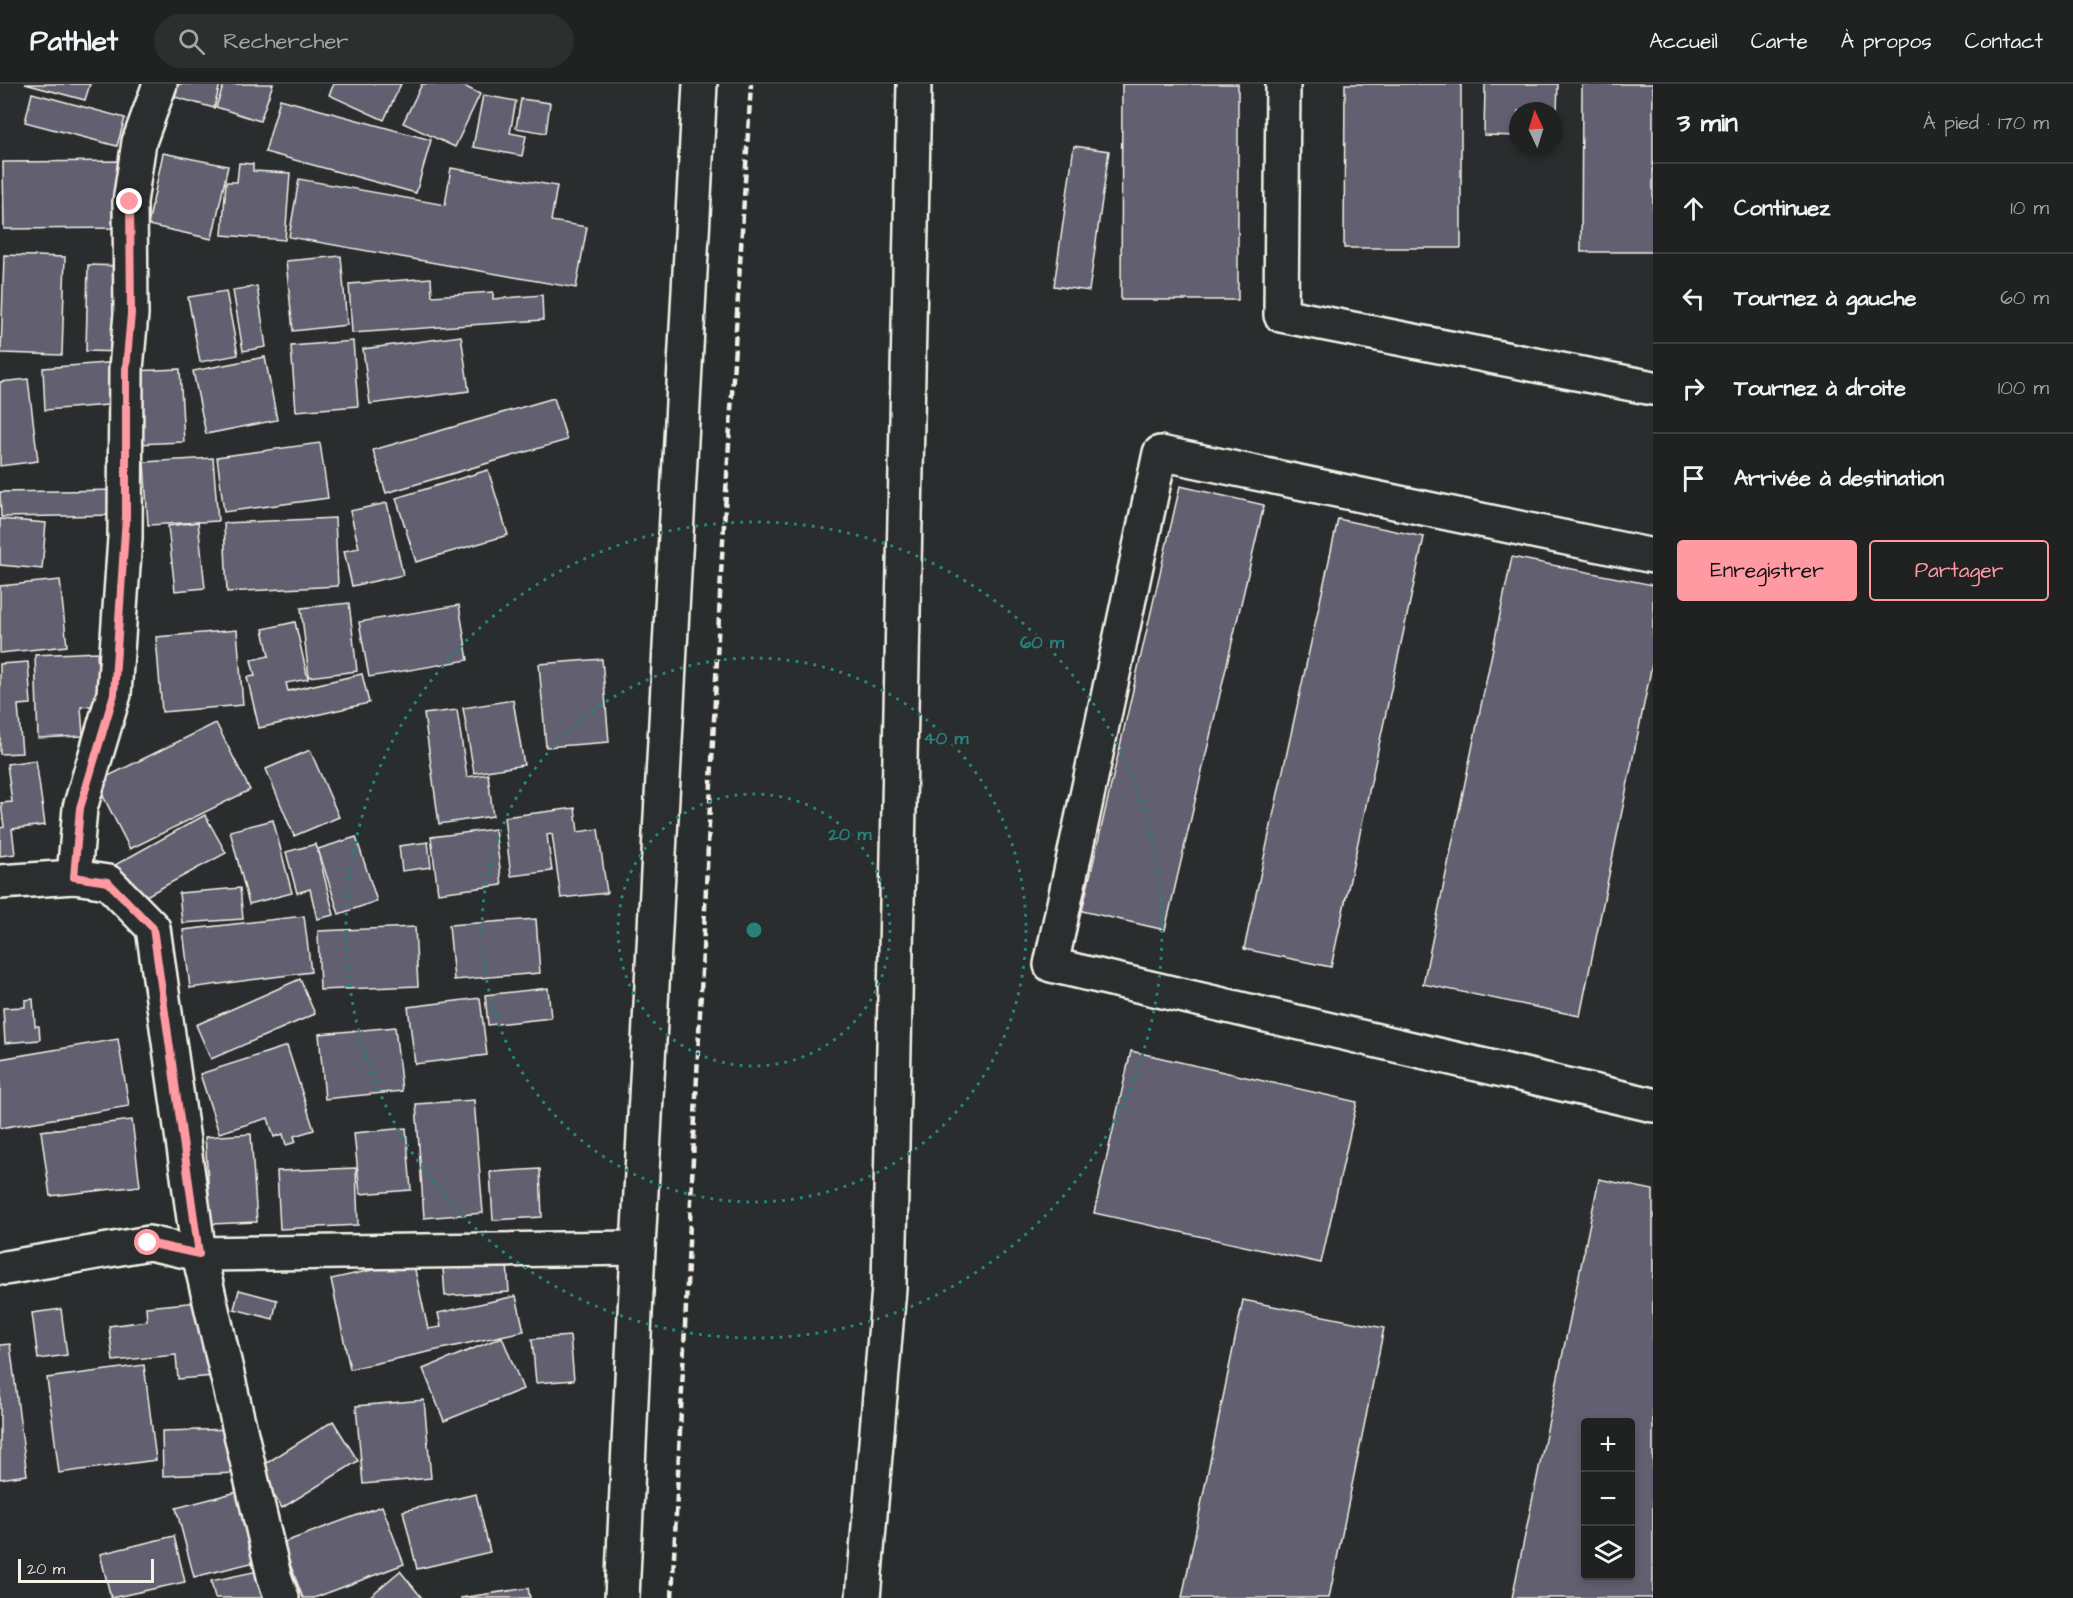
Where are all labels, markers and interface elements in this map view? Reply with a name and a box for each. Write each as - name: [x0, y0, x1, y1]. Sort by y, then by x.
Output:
- search box: [154, 14, 574, 68]
- text: Pathlet: [30, 22, 118, 61]
- icon: search: [175, 25, 208, 58]
- text: Rechercher: [223, 26, 348, 57]
- text: Accueil: [1649, 27, 1718, 56]
- text: Carte: [1751, 27, 1808, 56]
- text: À propos: [1841, 27, 1932, 56]
- text: Contact: [1965, 27, 2043, 56]
- north arrow: [1509, 102, 1563, 156]
- text: 3 min: [1677, 105, 1738, 141]
- text: À pied · 170 m: [1923, 109, 2049, 137]
- route end: [116, 188, 142, 214]
- icon: ahead: [1677, 192, 1710, 225]
- text: Continuez: [1734, 193, 1830, 224]
- text: 10 m: [2010, 194, 2049, 222]
- icon: left: [1677, 282, 1710, 315]
- text: Tournez à gauche: [1734, 283, 1916, 314]
- text: 60 m: [2000, 284, 2049, 312]
- icon: right: [1677, 372, 1710, 405]
- text: Tournez à droite: [1734, 373, 1906, 404]
- text: 100 m: [1998, 374, 2049, 402]
- icon: arrive: [1677, 462, 1710, 495]
- text: Arrivée à destination: [1734, 463, 1944, 494]
- button: Enregistrer: [1677, 540, 1857, 601]
- button: Partager: [1869, 540, 2049, 601]
- text: 60 m: [1020, 630, 1065, 655]
- text: 40 m: [924, 726, 969, 751]
- text: 20 m: [828, 822, 872, 847]
- centre of rings: [744, 920, 764, 940]
- route start: [134, 1229, 160, 1255]
- map controls: [1581, 1418, 1635, 1580]
- button: +: [1581, 1418, 1635, 1472]
- button: −: [1581, 1472, 1635, 1526]
- button: layers: [1581, 1526, 1635, 1580]
- scale bar: [18, 1556, 154, 1584]
- text: 20 m: [27, 1558, 65, 1580]

